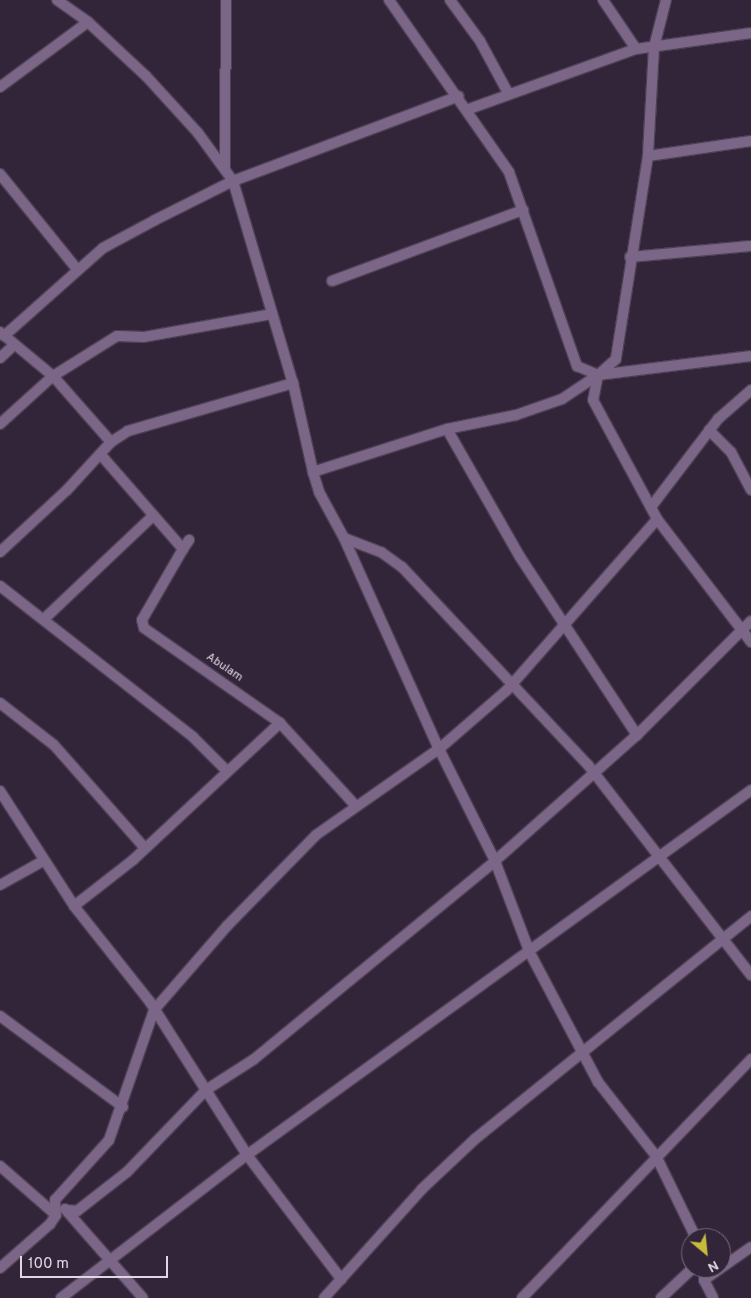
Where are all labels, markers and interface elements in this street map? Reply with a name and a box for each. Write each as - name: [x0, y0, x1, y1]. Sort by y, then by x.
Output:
- street label: Abulam: [203, 650, 245, 686]
- north arrow: [681, 1228, 731, 1278]
- scale bar: [22, 1246, 170, 1278]
- text: 100 m: [28, 1255, 69, 1274]
- text: N: [704, 1256, 721, 1276]

